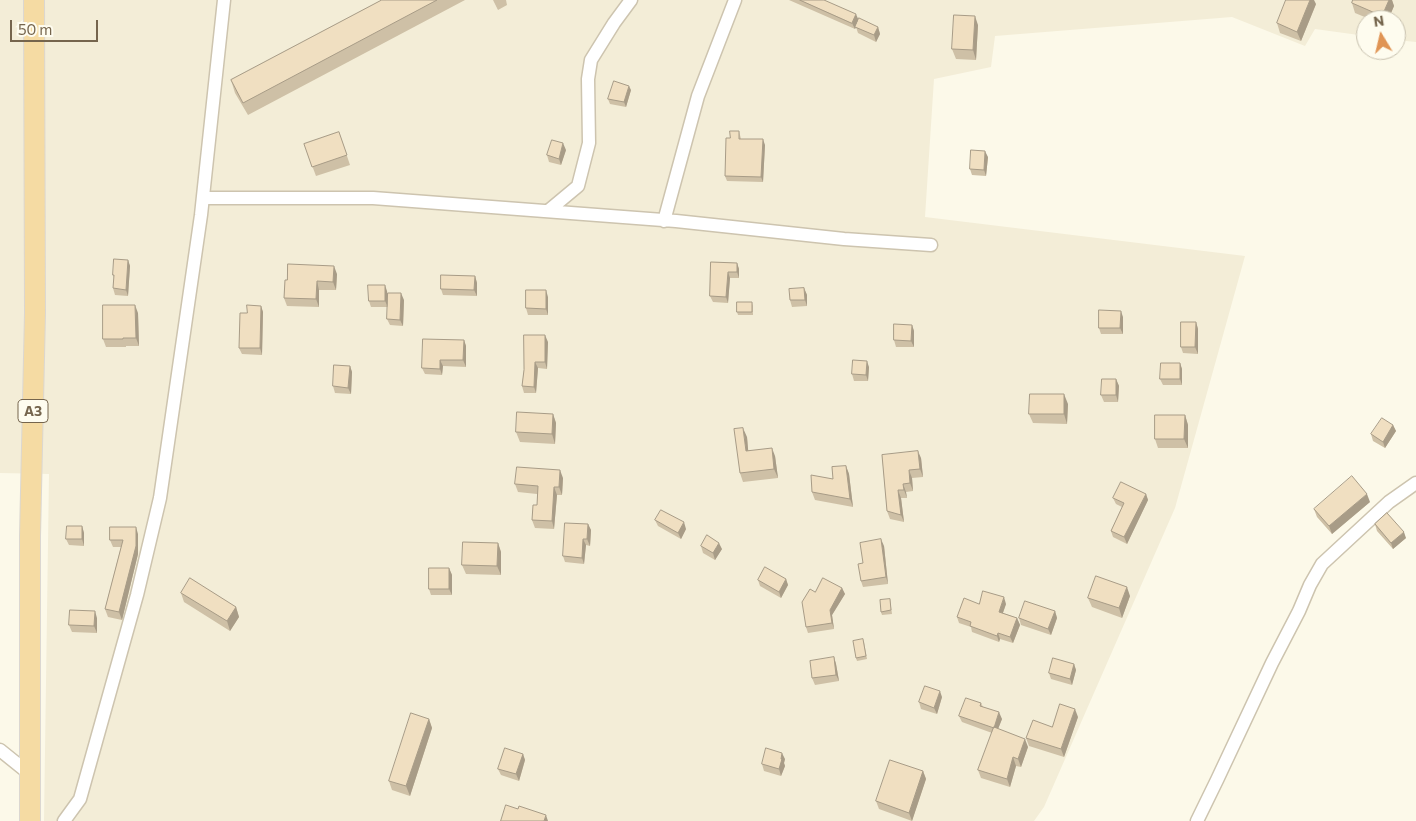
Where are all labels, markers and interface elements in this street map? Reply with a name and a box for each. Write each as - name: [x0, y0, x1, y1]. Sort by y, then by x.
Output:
- scale bar: [12, 10, 100, 42]
- north arrow: [1356, 10, 1406, 60]
- text: N: [1372, 11, 1385, 30]
- text: 50 m: [18, 20, 52, 38]
- road number: A3: [18, 400, 48, 422]

